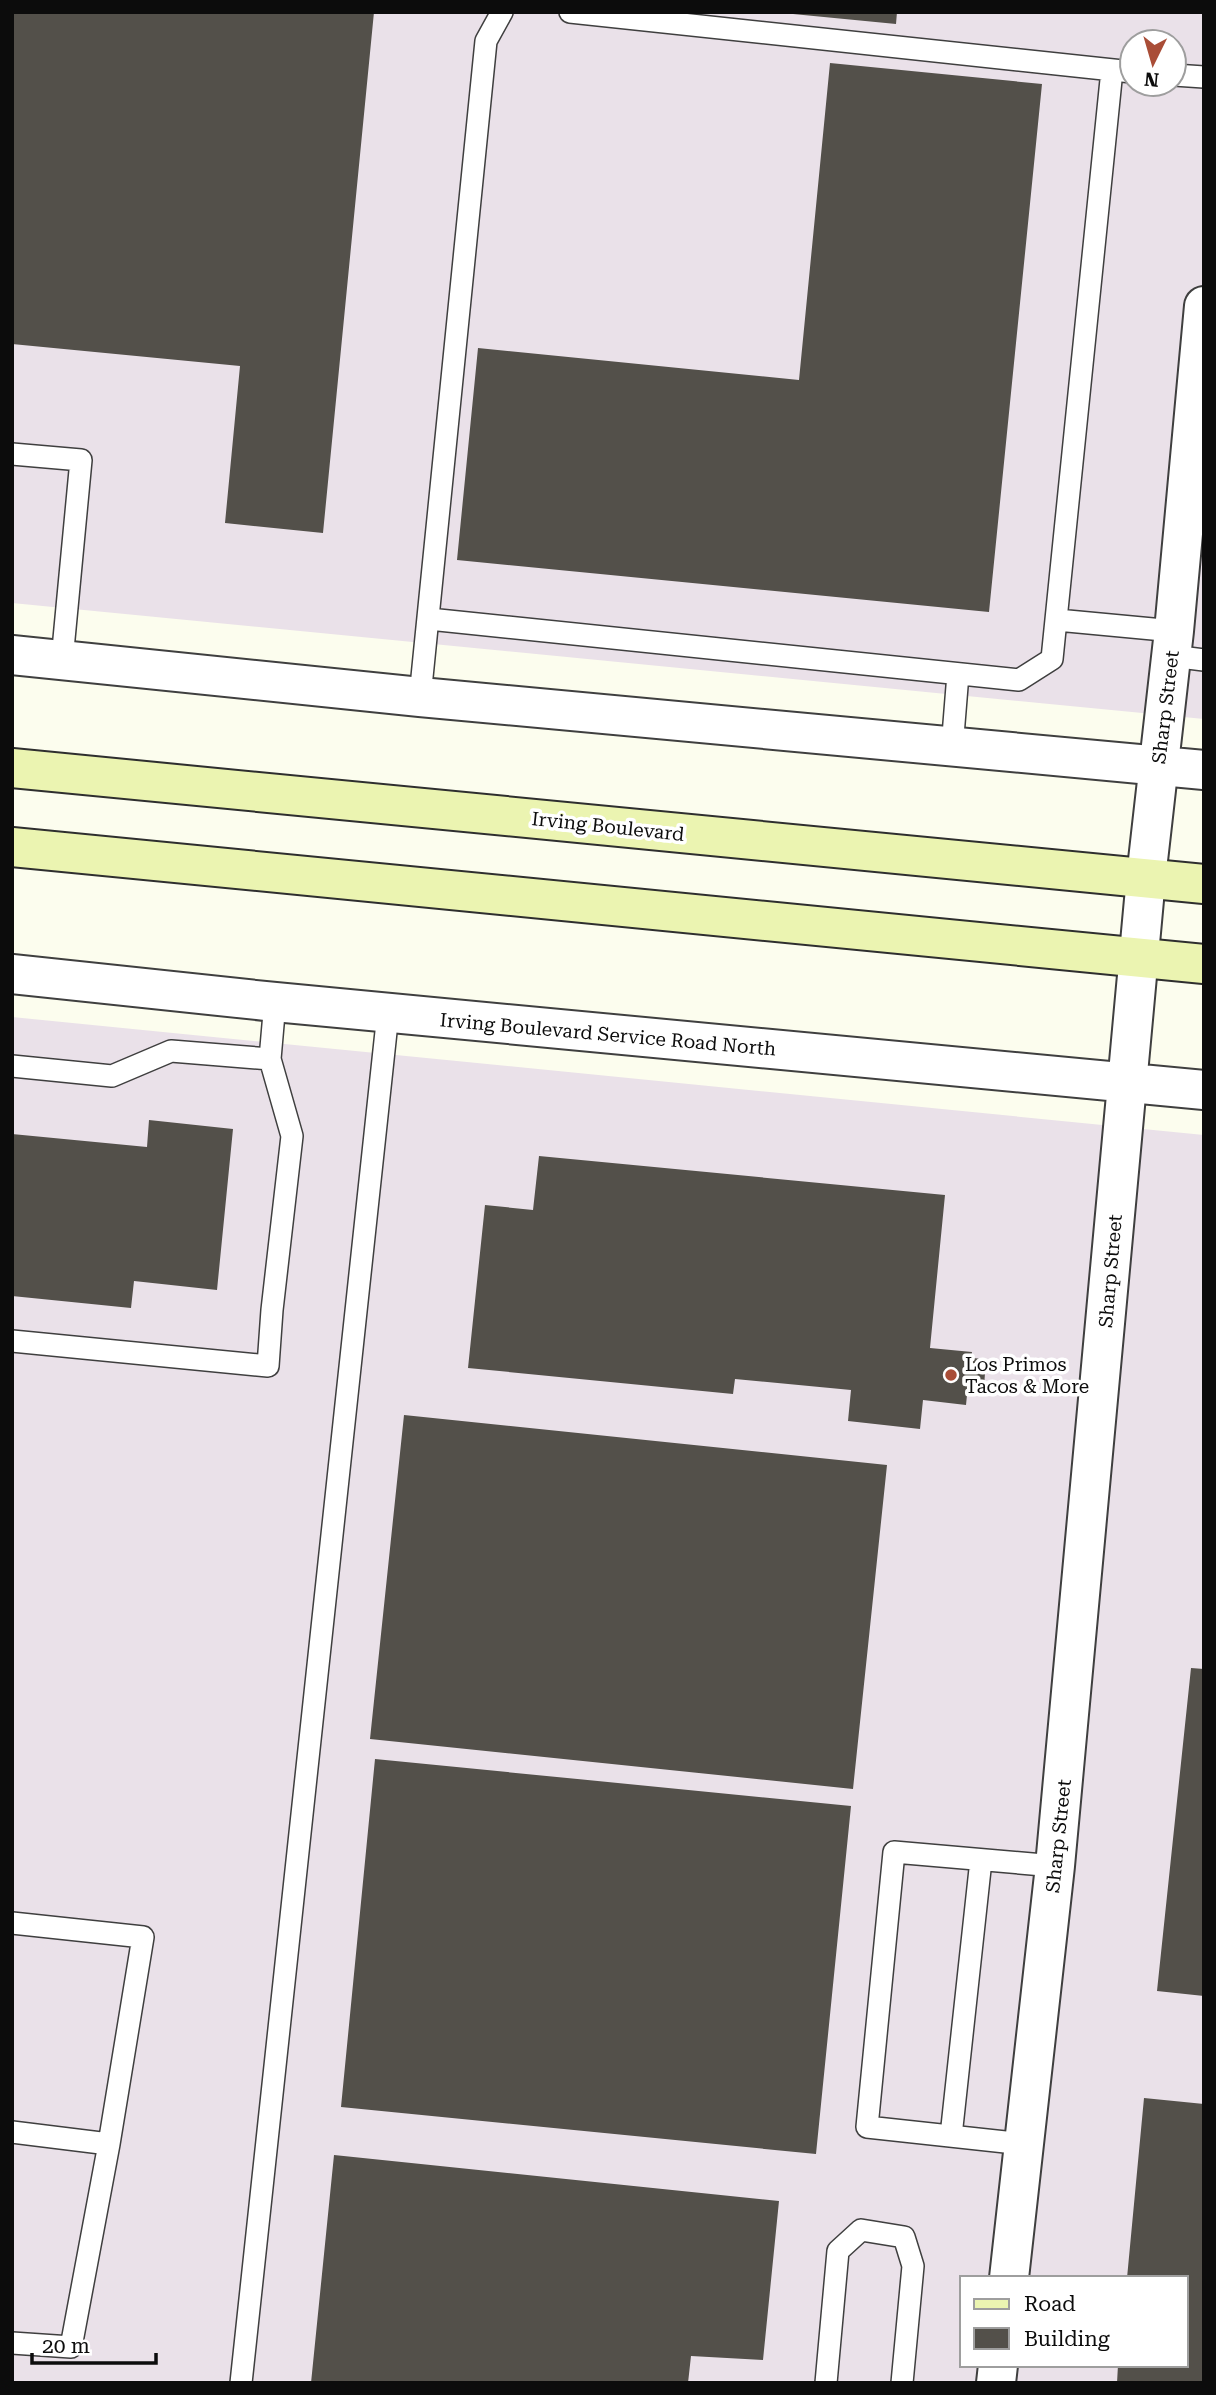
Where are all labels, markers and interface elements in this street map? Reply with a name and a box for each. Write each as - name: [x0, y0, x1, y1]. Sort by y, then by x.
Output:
- north arrow: [1118, 28, 1188, 98]
- text: N: [1143, 67, 1160, 92]
- street label: Sharp Street: [1147, 649, 1184, 765]
- street label: Irving Boulevard: [530, 807, 685, 846]
- street label: Irving Boulevard Service Road North: [439, 1008, 777, 1061]
- street label: Sharp Street: [1094, 1213, 1127, 1329]
- place label: Los Primos Tacos & More: [965, 1353, 1089, 1398]
- marker: Los Primos Tacos & More: [943, 1367, 959, 1383]
- street label: Sharp Street: [1041, 1778, 1076, 1894]
- legend: [960, 2276, 1188, 2367]
- text: Road: [1024, 2292, 1076, 2316]
- scale bar: [32, 2322, 156, 2366]
- text: Building: [1024, 2327, 1110, 2351]
- text: 20 m: [42, 2334, 90, 2358]

